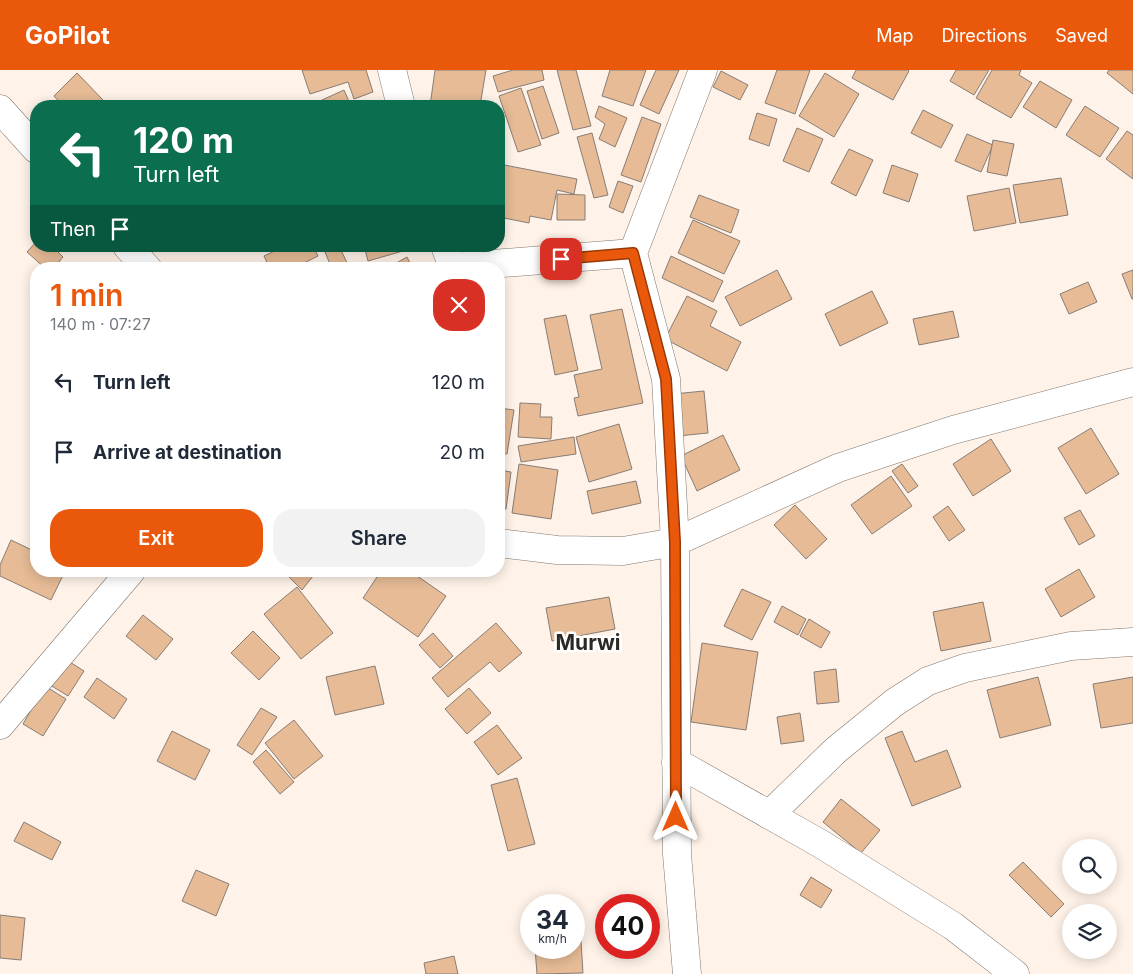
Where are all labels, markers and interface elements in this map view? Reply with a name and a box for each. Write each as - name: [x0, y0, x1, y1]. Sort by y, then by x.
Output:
- text: GoPilot: [25, 21, 110, 50]
- text: Map: [876, 25, 914, 46]
- text: Directions: [942, 25, 1027, 46]
- text: Saved: [1055, 25, 1108, 46]
- text: 120 m: [133, 119, 234, 161]
- icon: left: [50, 120, 115, 185]
- text: Turn left: [133, 161, 219, 187]
- icon: arrive: [106, 215, 134, 243]
- text: Then: [50, 218, 96, 241]
- pin: [540, 238, 582, 280]
- icon: arrive: [547, 245, 575, 273]
- text: 1 min: [50, 277, 123, 313]
- button: close: [433, 279, 485, 331]
- text: 140 m · 07:27: [50, 314, 151, 334]
- icon: left: [50, 368, 78, 396]
- text: Turn left: [93, 371, 171, 394]
- text: 120 m: [432, 371, 485, 394]
- icon: arrive: [50, 438, 78, 466]
- text: Arrive at destination: [93, 441, 282, 464]
- text: 20 m: [439, 441, 485, 464]
- button: Exit: [50, 509, 263, 567]
- button: Share: [273, 509, 485, 567]
- district label: Murwi: [556, 630, 620, 655]
- position arrow: [649, 790, 701, 842]
- map controls: [1062, 839, 1117, 959]
- button: search: [1062, 839, 1117, 894]
- speed limit sign: 40: [595, 894, 660, 959]
- button: layers: [1062, 904, 1117, 959]
- text: 34: [536, 905, 569, 935]
- text: km/h: [538, 931, 567, 946]

